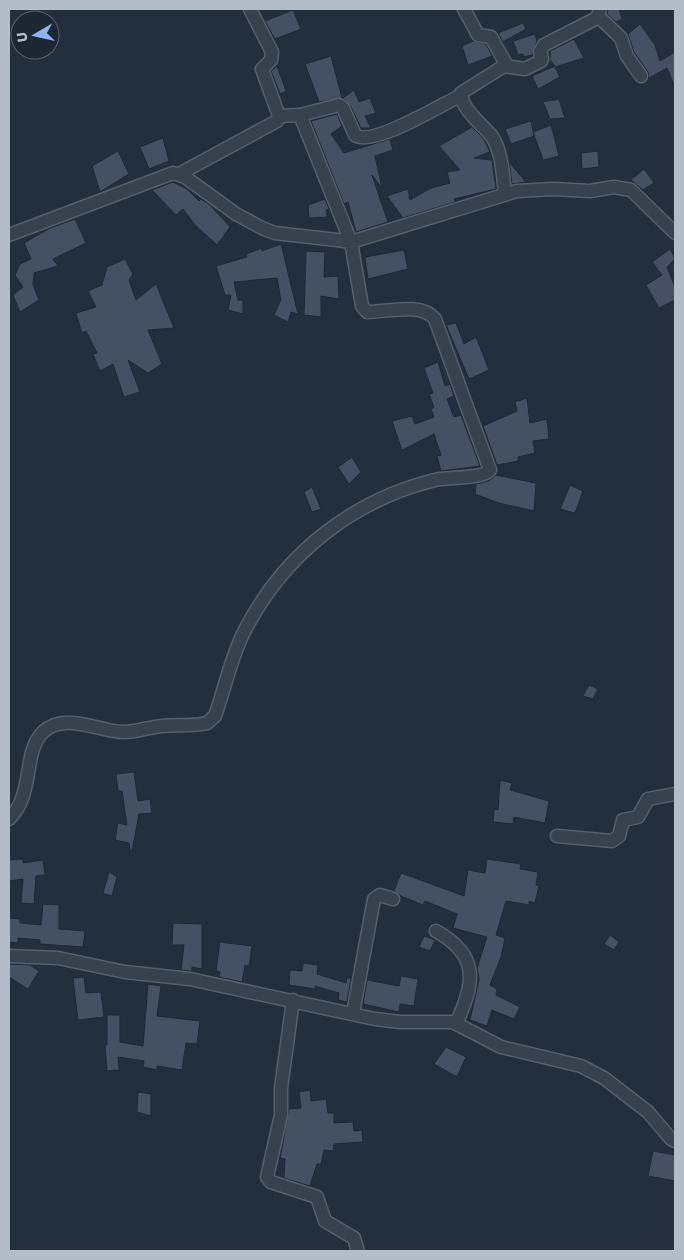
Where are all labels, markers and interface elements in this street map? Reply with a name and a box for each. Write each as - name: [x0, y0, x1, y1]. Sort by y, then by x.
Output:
- north arrow: [10, 10, 60, 60]
- text: U: [11, 30, 33, 43]

